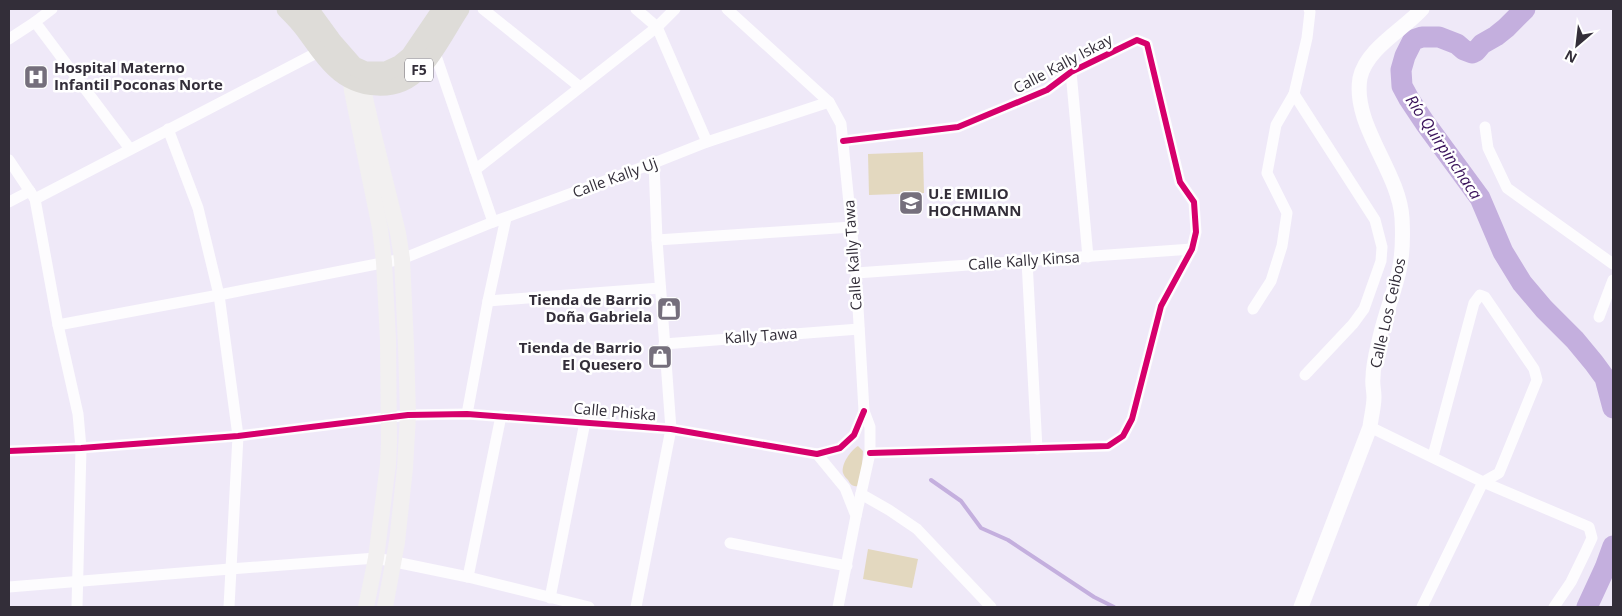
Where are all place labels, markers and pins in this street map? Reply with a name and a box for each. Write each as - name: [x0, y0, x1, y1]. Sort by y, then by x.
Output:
- place label: Hospital Materno Infantil Poconas Norte: [54, 57, 223, 94]
- hospital icon: Hospital Materno Infantil Poconas Norte: [23, 64, 49, 90]
- place label: U.E EMILIO HOCHMANN: [928, 183, 1021, 220]
- school or university icon: U.E EMILIO HOCHMANN: [898, 190, 924, 216]
- place label: Tienda de Barrio Doña Gabriela: [529, 289, 652, 326]
- shop icon: Tienda de Barrio Doña Gabriela: [656, 296, 682, 322]
- place label: Tienda de Barrio El Quesero: [519, 337, 642, 374]
- shop icon: Tienda de Barrio El Quesero: [647, 344, 673, 370]

